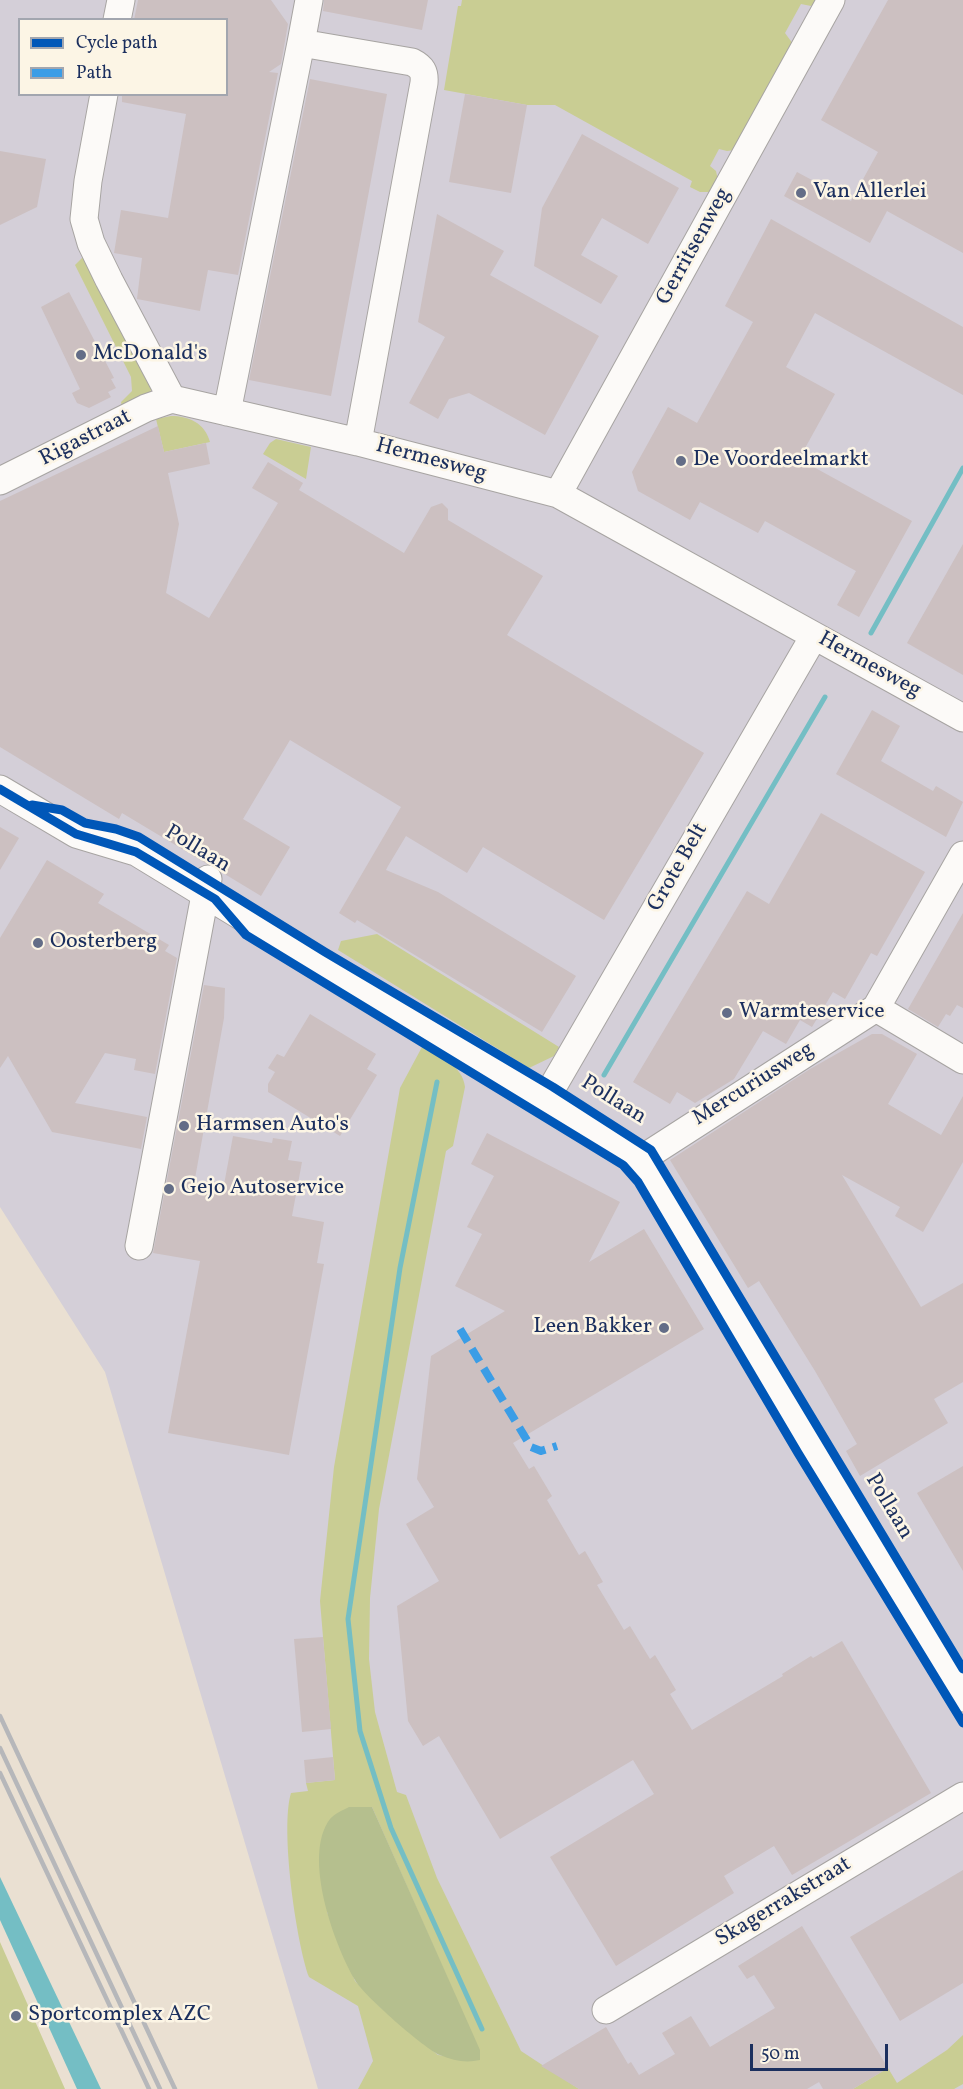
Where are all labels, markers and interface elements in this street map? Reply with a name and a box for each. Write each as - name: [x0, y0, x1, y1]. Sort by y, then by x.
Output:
- legend: [18, 18, 228, 96]
- text: Cycle path: [76, 31, 158, 56]
- text: Path: [76, 61, 112, 86]
- place label: Van Allerlei: [813, 180, 927, 206]
- street label: Gerritsenweg: [652, 184, 738, 310]
- marker: Van Allerlei: [794, 186, 808, 200]
- place label: McDonald's: [93, 342, 207, 368]
- marker: McDonald's: [74, 348, 88, 362]
- street label: Rigastraat: [36, 405, 136, 473]
- street label: Hermesweg: [373, 434, 489, 488]
- place label: De Voordeelmarkt: [693, 448, 869, 474]
- marker: De Voordeelmarkt: [674, 454, 688, 468]
- street label: Hermesweg: [813, 627, 925, 705]
- street label: Grote Belt: [643, 819, 715, 917]
- street label: Pollaan: [159, 820, 235, 880]
- place label: Oosterberg: [50, 930, 157, 956]
- marker: Oosterberg: [31, 936, 45, 950]
- place label: Warmteservice: [739, 1000, 885, 1026]
- marker: Warmteservice: [720, 1006, 734, 1020]
- street label: Mercuriusweg: [689, 1037, 819, 1133]
- street label: Pollaan: [575, 1071, 651, 1131]
- place label: Harmsen Auto's: [196, 1113, 349, 1139]
- marker: Harmsen Auto's: [177, 1119, 191, 1133]
- place label: Gejo Autoservice: [181, 1176, 344, 1202]
- marker: Gejo Autoservice: [162, 1182, 176, 1196]
- place label: Leen Bakker: [533, 1315, 652, 1341]
- marker: Leen Bakker: [657, 1321, 671, 1335]
- street label: Pollaan: [858, 1469, 918, 1545]
- street label: Skagerrakstraat: [711, 1852, 857, 1954]
- place label: Sportcomplex AZC: [28, 2003, 211, 2029]
- marker: Sportcomplex AZC: [9, 2009, 23, 2023]
- scale bar: [753, 2032, 891, 2070]
- text: 50 m: [761, 2042, 800, 2067]

